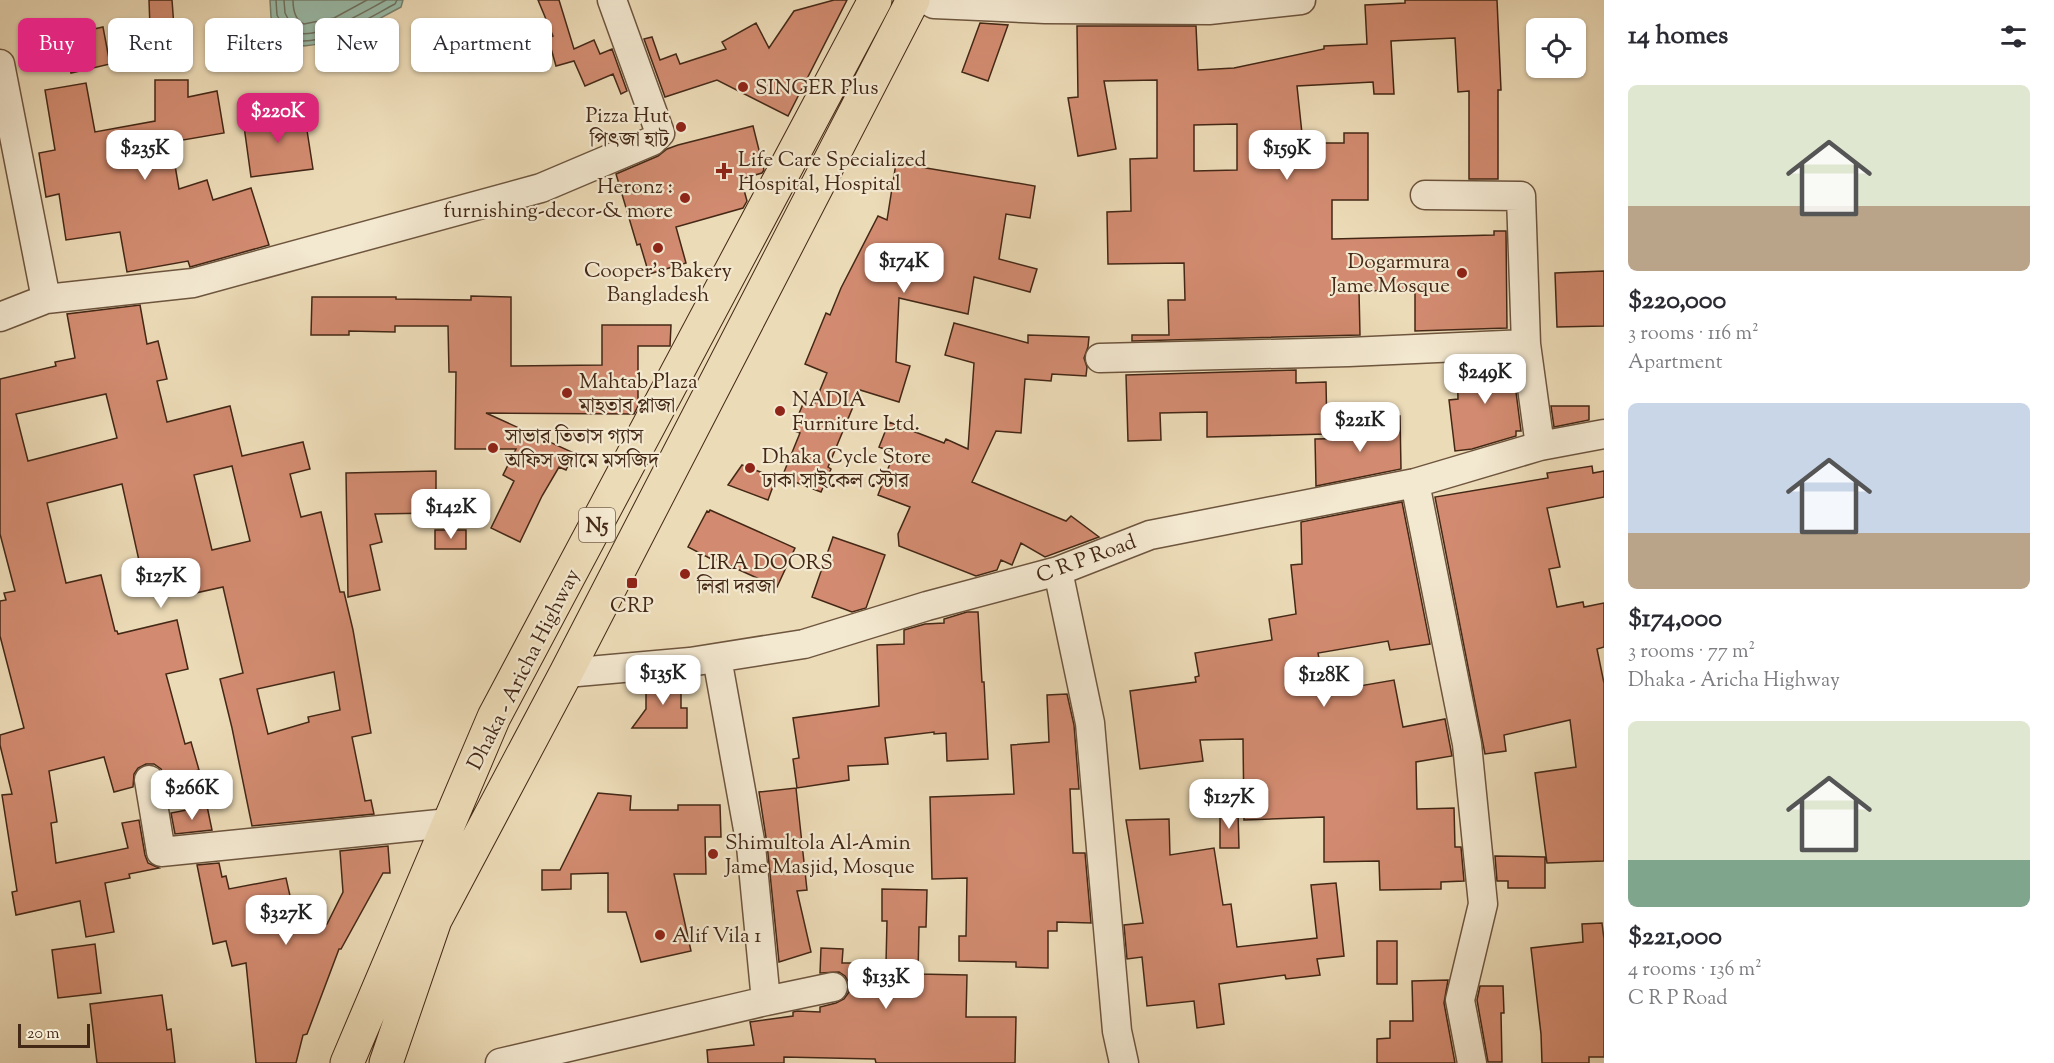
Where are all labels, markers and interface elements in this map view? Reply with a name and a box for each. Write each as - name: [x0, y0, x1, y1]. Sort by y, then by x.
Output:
- chip: Buy: [18, 18, 96, 72]
- chip: Rent: [108, 18, 193, 72]
- chip: Filters: [205, 18, 303, 72]
- chip: New: [315, 18, 399, 72]
- chip: Apartment: [411, 18, 552, 72]
- map controls: [1526, 18, 1586, 78]
- button: locate: [1526, 18, 1586, 78]
- text: 14 homes: [1628, 18, 1728, 55]
- icon: filters: [1997, 20, 2030, 53]
- place label: SINGER Plus: [755, 74, 878, 104]
- marker: SINGER Plus: [736, 80, 750, 94]
- pin: $220K: [236, 93, 320, 144]
- text: $220K: [251, 98, 305, 127]
- place label: Pizza Hut পিৎজা হাট: [586, 102, 671, 156]
- marker: Pizza Hut পিৎজা হাট: [674, 120, 688, 134]
- icon: home: [1775, 124, 1883, 232]
- pin: $235K: [103, 130, 187, 181]
- pin: $159K: [1245, 130, 1329, 181]
- text: $235K: [120, 135, 170, 164]
- text: $159K: [1263, 135, 1311, 164]
- place label: Life Care Specialized Hospital, Hospital: [738, 146, 927, 200]
- marker: Life Care Specialized Hospital, Hospital: [715, 162, 733, 180]
- place label: Heronz : furnishing-decor-& more: [443, 173, 673, 227]
- marker: Heronz : furnishing-decor-& more: [678, 191, 692, 205]
- marker: Cooper's Bakery Bangladesh: [651, 241, 665, 255]
- pin: $174K: [862, 243, 946, 294]
- text: $174K: [879, 248, 929, 277]
- place label: Dogarmura Jame Mosque: [1330, 248, 1450, 302]
- place label: Cooper's Bakery Bangladesh: [584, 257, 733, 311]
- marker: Dogarmura Jame Mosque: [1455, 266, 1469, 280]
- text: $220,000: [1628, 283, 1726, 320]
- text: 3 rooms · 116 m²: [1628, 320, 1759, 349]
- text: Apartment: [1628, 349, 1723, 378]
- pin: $249K: [1443, 354, 1527, 405]
- text: $249K: [1458, 359, 1512, 388]
- place label: Mahtab Plaza মাহতাব প্লাজা: [578, 368, 698, 422]
- marker: Mahtab Plaza মাহতাব প্লাজা: [560, 386, 574, 400]
- place label: NADIA Furniture Ltd.: [792, 386, 920, 440]
- pin: $221K: [1318, 402, 1402, 453]
- marker: NADIA Furniture Ltd.: [773, 404, 787, 418]
- text: $221K: [1335, 407, 1385, 436]
- place label: সাভার তিতাস গ্যাস অফিস জামে মসজিদ: [504, 423, 660, 477]
- marker: সাভার তিতাস গ্যাস অফিস জামে মসজিদ: [486, 441, 500, 455]
- icon: home: [1775, 442, 1883, 550]
- place label: Dhaka Cycle Store ঢাকা সাইকেল স্টোর: [761, 443, 931, 497]
- marker: Dhaka Cycle Store ঢাকা সাইকেল স্টোর: [743, 461, 757, 475]
- pin: $142K: [409, 489, 493, 540]
- text: $142K: [425, 494, 477, 523]
- road number: N5: [579, 508, 615, 542]
- street label: C R P Road: [1032, 528, 1141, 592]
- place label: LIRA DOORS লিরা দরজা: [696, 549, 833, 603]
- pin: $127K: [119, 558, 203, 609]
- text: $127K: [135, 563, 187, 592]
- street label: Dhaka - Aricha Highway: [461, 564, 589, 776]
- marker: LIRA DOORS লিরা দরজা: [678, 567, 692, 581]
- marker: CRP: [625, 576, 639, 590]
- place label: CRP: [610, 592, 654, 622]
- text: $174,000: [1628, 601, 1722, 638]
- text: 3 rooms · 77 m²: [1628, 638, 1755, 667]
- pin: $135K: [621, 655, 705, 706]
- pin: $128K: [1282, 657, 1366, 708]
- text: $135K: [640, 660, 686, 689]
- text: $128K: [1298, 662, 1350, 691]
- text: Dhaka - Aricha Highway: [1628, 667, 1840, 696]
- icon: home: [1775, 760, 1883, 868]
- pin: $266K: [150, 770, 234, 821]
- text: $266K: [165, 775, 219, 804]
- pin: $127K: [1187, 779, 1271, 830]
- text: $127K: [1203, 784, 1255, 813]
- place label: Shimultola Al-Amin Jame Masjid, Mosque: [724, 829, 915, 883]
- marker: Shimultola Al-Amin Jame Masjid, Mosque: [706, 847, 720, 861]
- pin: $327K: [244, 895, 328, 946]
- text: $327K: [260, 900, 312, 929]
- text: $221,000: [1628, 919, 1722, 956]
- place label: Alif Vila 1: [672, 922, 761, 952]
- marker: Alif Vila 1: [653, 928, 667, 942]
- text: 4 rooms · 136 m²: [1628, 956, 1762, 985]
- pin: $133K: [844, 959, 928, 1010]
- text: $133K: [862, 964, 910, 993]
- text: C R P Road: [1628, 985, 1728, 1014]
- scale bar: [18, 1021, 90, 1048]
- text: 20 m: [27, 1023, 60, 1046]

